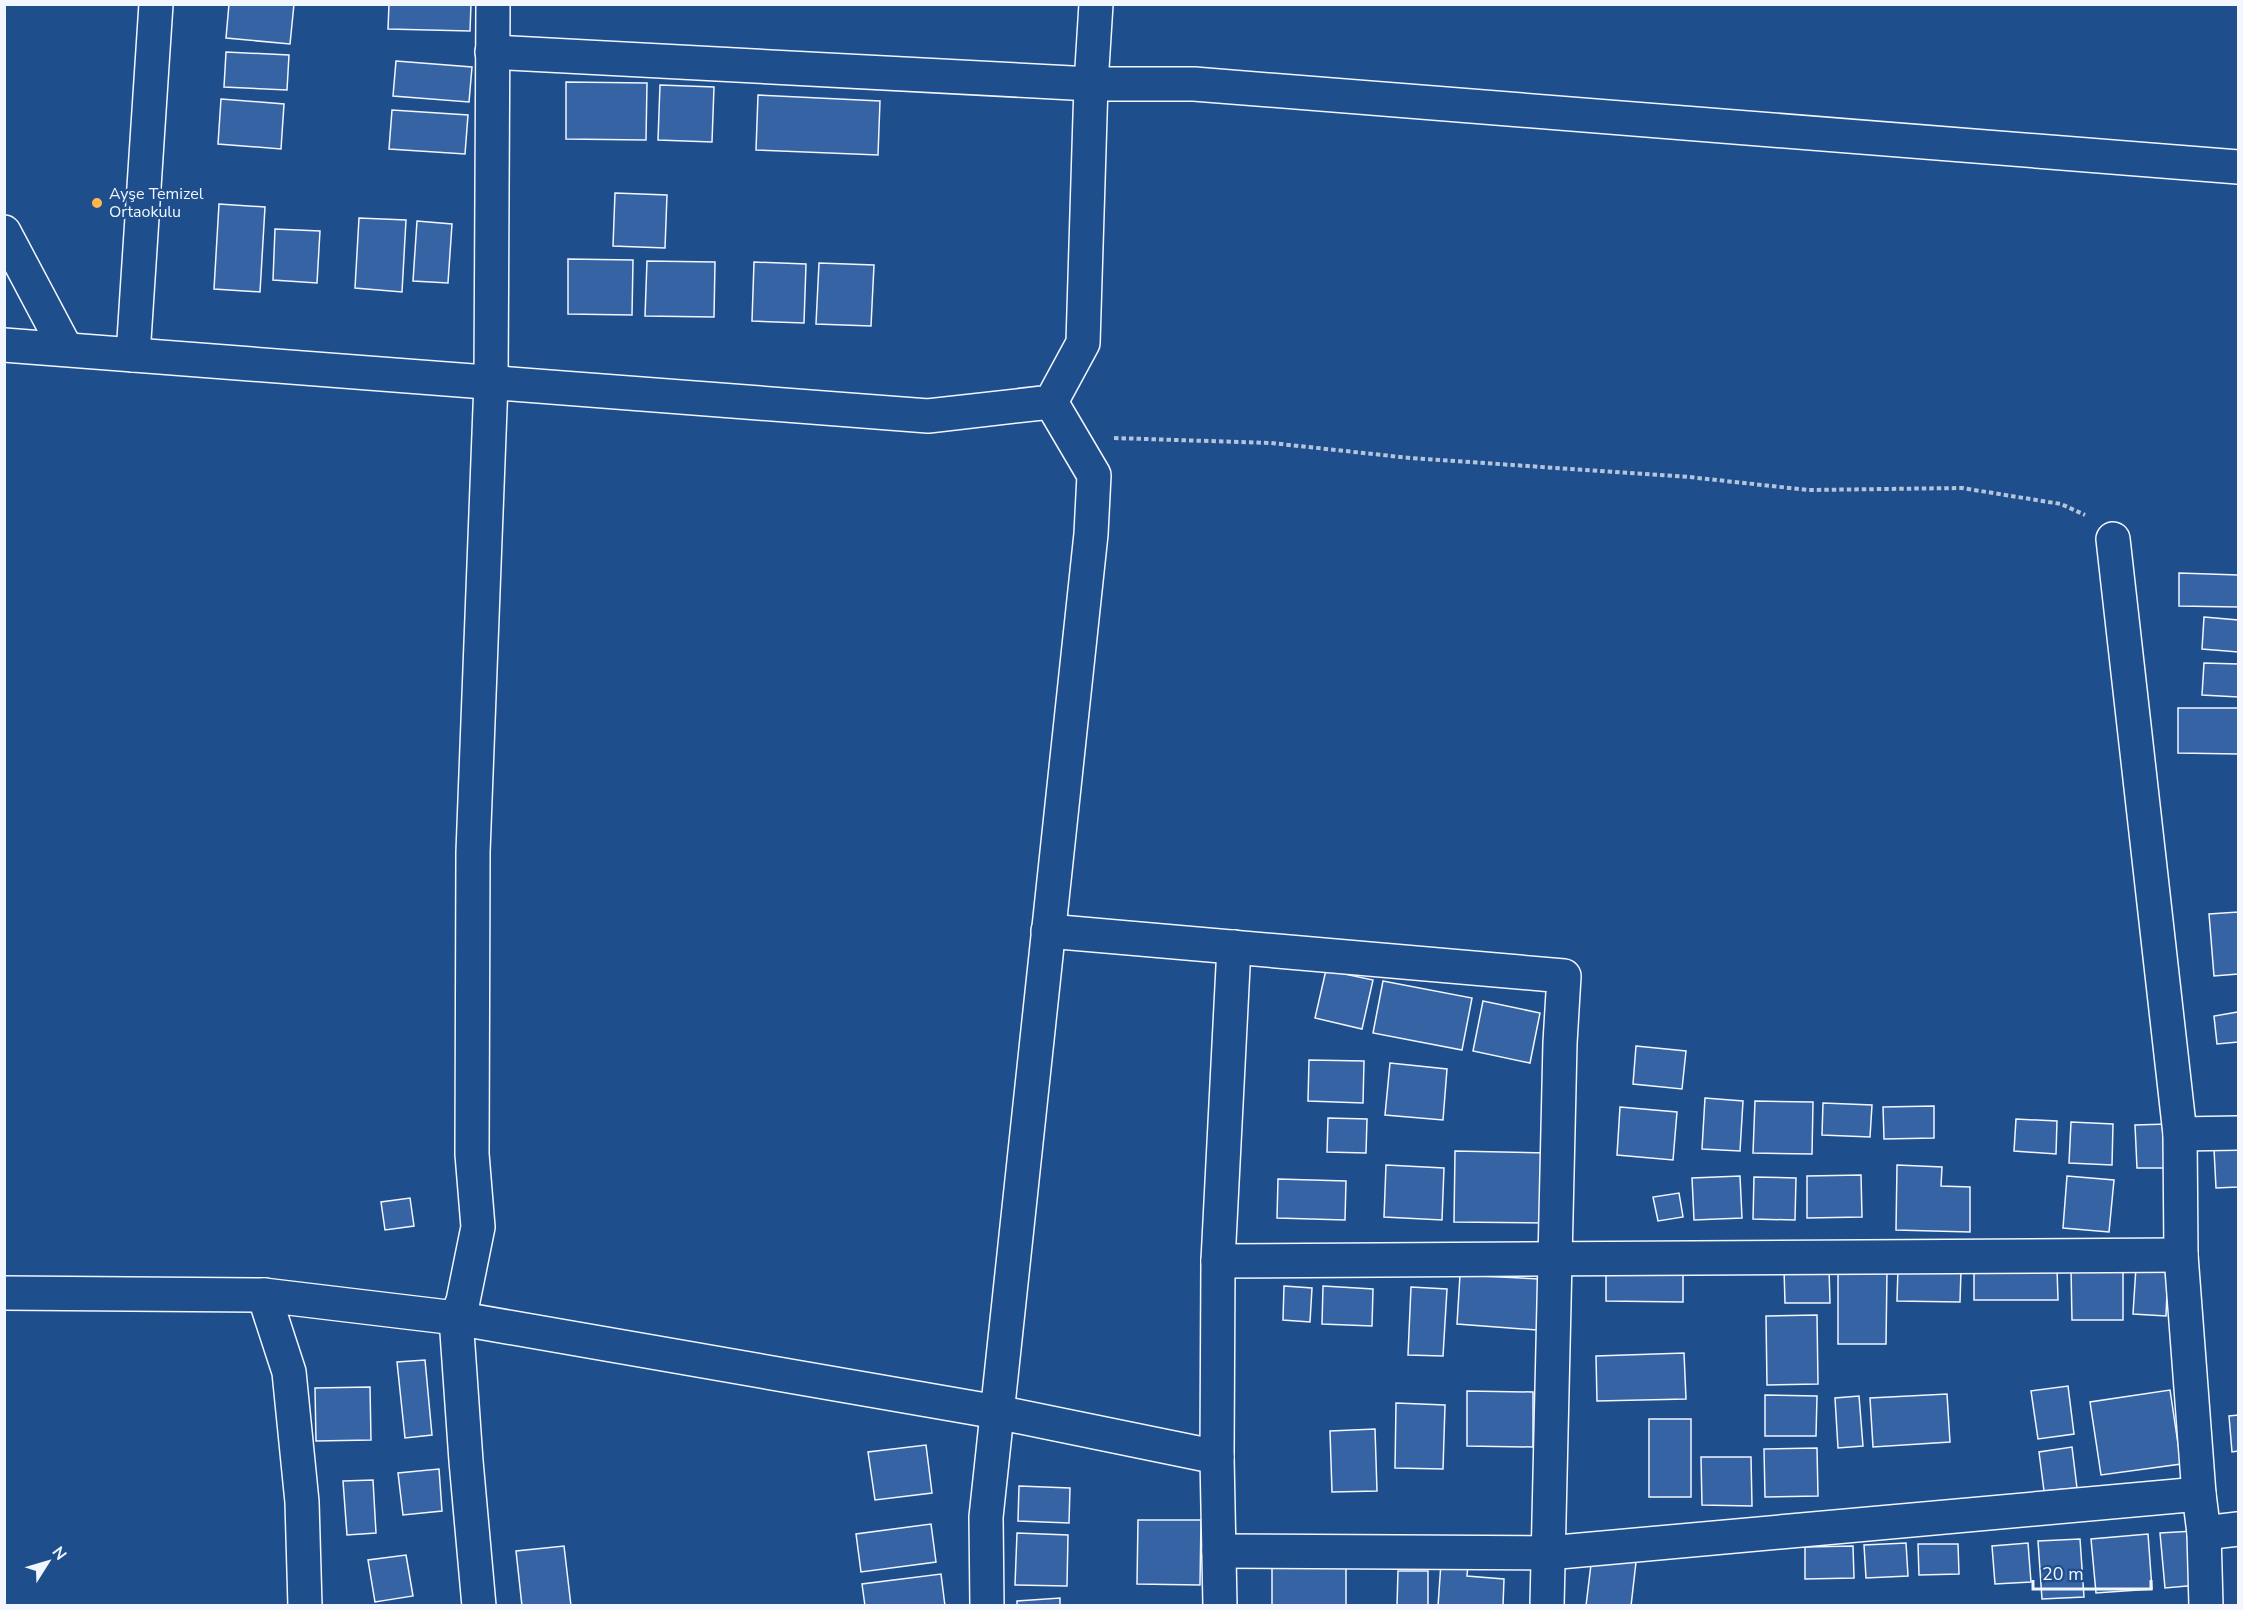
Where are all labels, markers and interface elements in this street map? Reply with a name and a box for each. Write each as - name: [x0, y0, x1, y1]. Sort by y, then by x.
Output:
- place label: Ayşe Temizel Ortaokulu: [109, 183, 204, 223]
- marker: Ayşe Temizel Ortaokulu: [90, 196, 104, 210]
- north arrow: [18, 1532, 78, 1592]
- text: N: [47, 1542, 72, 1565]
- scale bar: [2033, 1553, 2152, 1591]
- text: 20 m: [2042, 1562, 2084, 1586]

